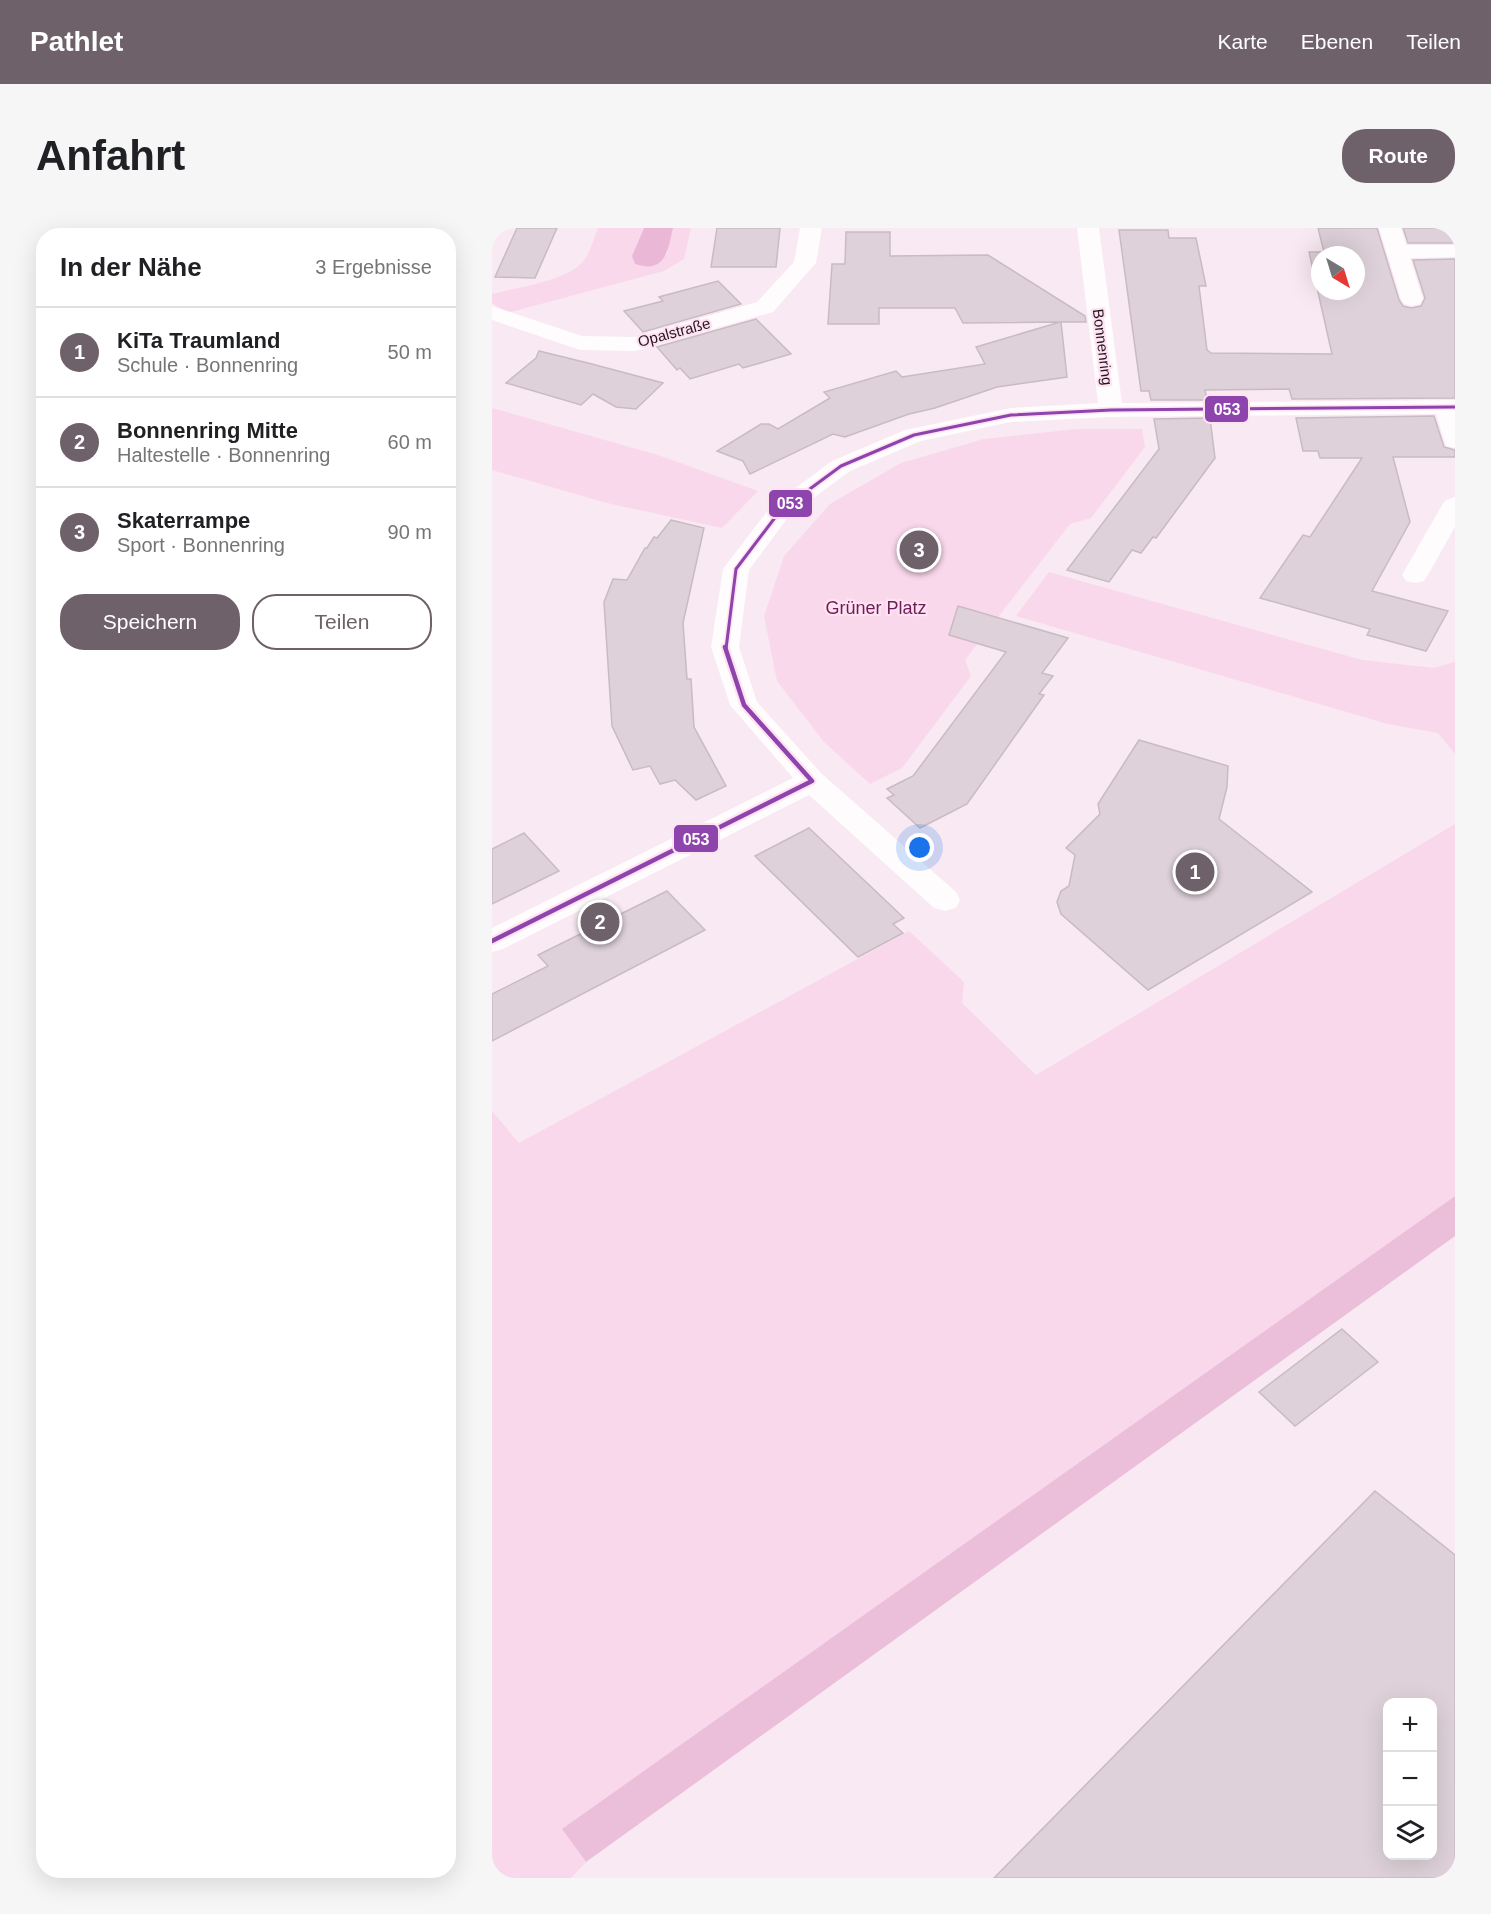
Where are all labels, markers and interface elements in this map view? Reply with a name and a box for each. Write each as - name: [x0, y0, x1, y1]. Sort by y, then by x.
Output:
- text: Pathlet: [30, 26, 123, 57]
- text: Karte: [1218, 30, 1268, 53]
- text: Ebenen: [1301, 30, 1373, 53]
- text: Teilen: [1406, 30, 1461, 53]
- button: Route: [1342, 129, 1455, 183]
- text: Anfahrt: [36, 132, 185, 179]
- north arrow: [1311, 246, 1365, 300]
- text: In der Nähe: [60, 252, 202, 282]
- text: 3 Ergebnisse: [315, 256, 432, 278]
- street label: Bonnenring: [1090, 308, 1116, 386]
- street label: Opalstraße: [636, 314, 712, 350]
- text: KiTa Traumland: [117, 328, 280, 353]
- text: 1: [74, 341, 85, 363]
- text: 50 m: [388, 341, 432, 363]
- text: Schule · Bonnenring: [117, 354, 298, 376]
- line badge: 053: [1204, 395, 1249, 423]
- text: 053: [1214, 401, 1240, 418]
- text: Bonnenring Mitte: [117, 418, 298, 443]
- text: 2: [74, 431, 85, 453]
- text: 60 m: [388, 431, 432, 453]
- text: Haltestelle · Bonnenring: [117, 444, 330, 466]
- line badge: 053: [768, 489, 813, 518]
- text: 053: [777, 495, 803, 512]
- text: Skaterrampe: [117, 508, 250, 533]
- text: 3: [74, 521, 85, 543]
- text: 90 m: [388, 521, 432, 543]
- pin: 3: [900, 528, 938, 572]
- text: Sport · Bonnenring: [117, 534, 285, 556]
- button: Speichern: [60, 594, 240, 650]
- button: Teilen: [252, 594, 432, 650]
- park label: Grüner Platz: [825, 598, 927, 618]
- line badge: 053: [673, 824, 719, 853]
- text: 053: [683, 831, 709, 848]
- your location: [905, 833, 934, 862]
- pin: 1: [1176, 850, 1214, 894]
- pin: 2: [580, 900, 620, 944]
- map controls: [1383, 1698, 1437, 1860]
- button: +: [1383, 1698, 1437, 1752]
- button: −: [1383, 1752, 1437, 1806]
- button: layers: [1383, 1806, 1437, 1860]

